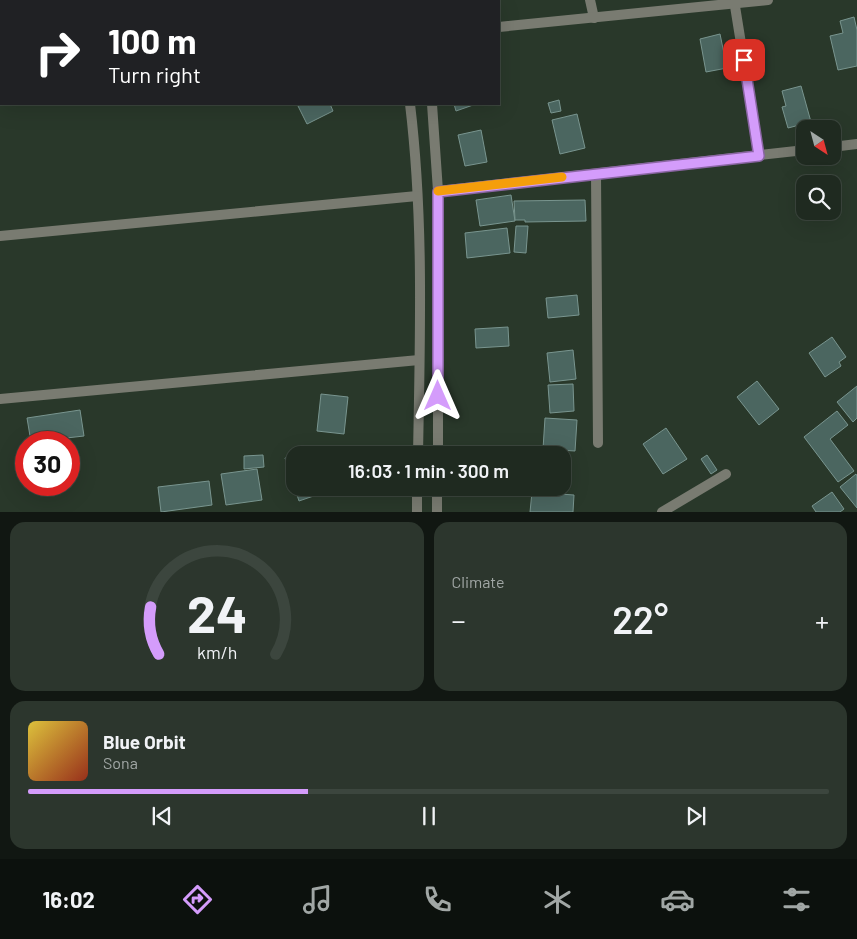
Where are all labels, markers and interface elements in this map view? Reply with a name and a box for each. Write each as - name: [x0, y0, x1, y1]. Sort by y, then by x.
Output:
- text: 100 m: [108, 19, 197, 61]
- icon: right: [25, 20, 90, 85]
- pin: [723, 39, 765, 81]
- icon: arrive: [730, 46, 758, 74]
- text: Turn right: [108, 61, 201, 87]
- north arrow: [796, 120, 841, 165]
- map controls: [796, 120, 841, 220]
- button: search: [796, 175, 841, 220]
- position arrow: [411, 369, 463, 421]
- speed limit sign: 30: [15, 431, 80, 496]
- text: 16:03 · 1 min · 300 m: [348, 459, 509, 482]
- text: Climate: [452, 572, 504, 591]
- text: 24: [186, 581, 247, 643]
- text: 22°: [612, 596, 668, 642]
- text: −: [452, 603, 466, 637]
- text: +: [815, 603, 829, 637]
- text: km/h: [197, 641, 237, 663]
- text: Blue Orbit: [103, 730, 186, 753]
- text: Sona: [103, 753, 138, 772]
- icon: previous: [148, 802, 176, 830]
- icon: pause: [415, 802, 443, 830]
- icon: next: [682, 802, 710, 830]
- icon: directions: [180, 882, 215, 917]
- icon: music: [300, 882, 335, 917]
- icon: phone: [420, 882, 455, 917]
- icon: climate: [540, 882, 575, 917]
- icon: car: [660, 882, 695, 917]
- icon: filters: [779, 882, 814, 917]
- text: 16:02: [42, 886, 95, 912]

